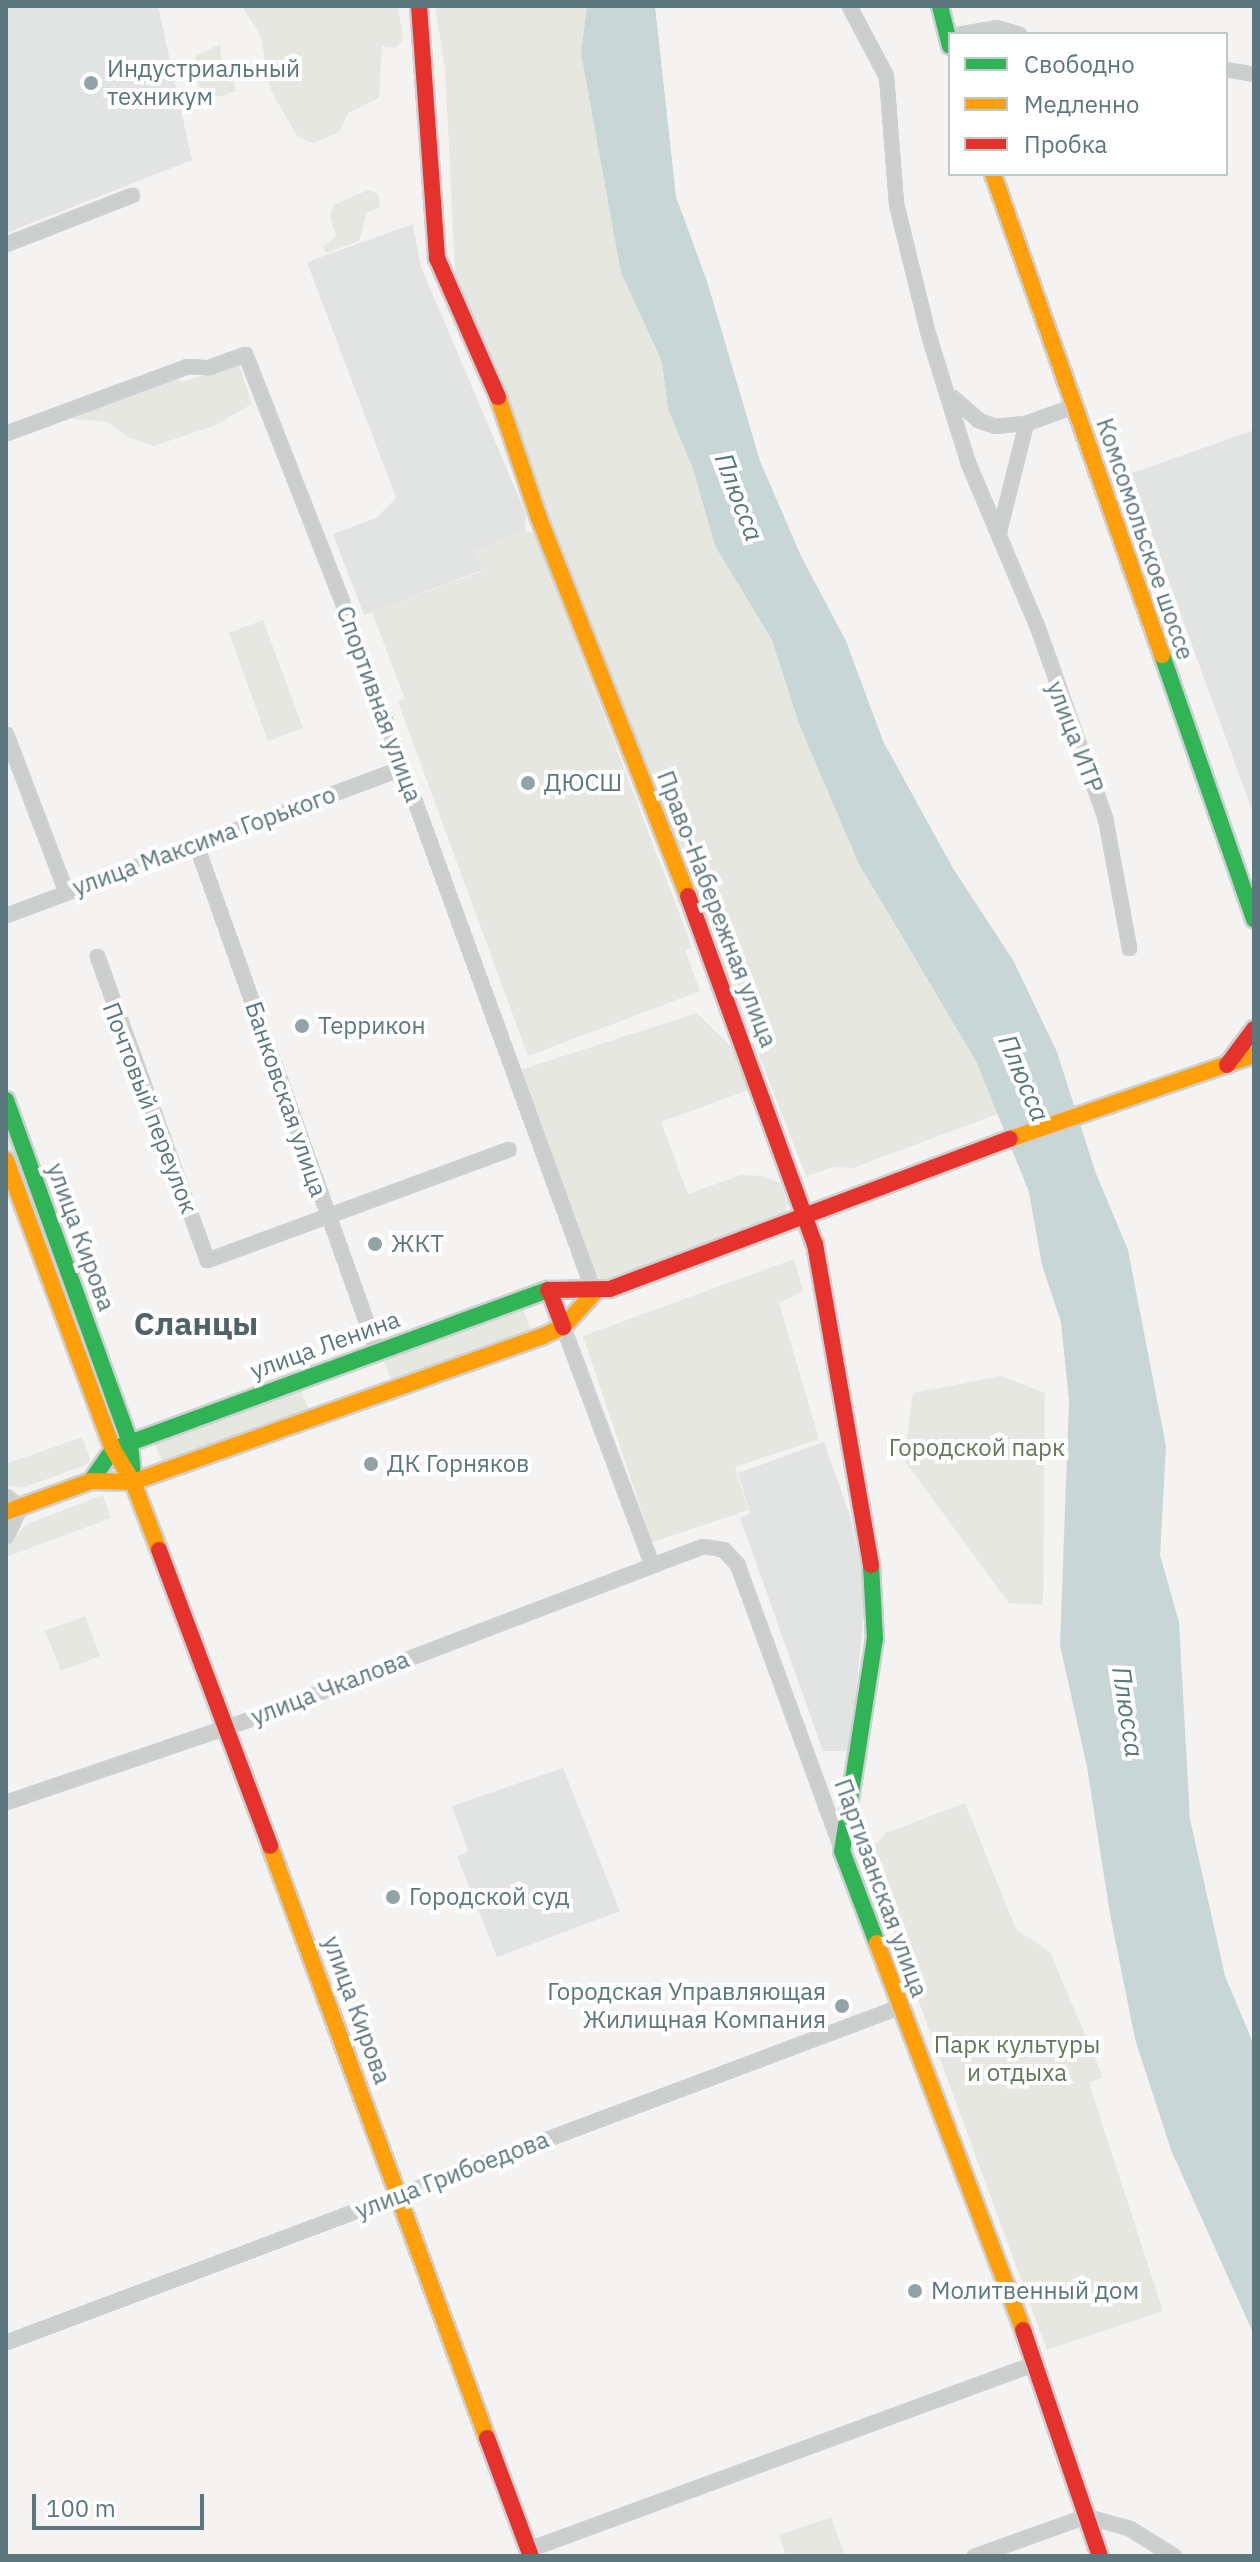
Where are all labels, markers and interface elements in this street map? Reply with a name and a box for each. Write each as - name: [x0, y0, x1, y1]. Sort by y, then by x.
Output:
- legend: [948, 32, 1228, 176]
- text: Свободно: [1024, 48, 1135, 80]
- place label: Индустриальный техникум: [107, 55, 300, 111]
- marker: Индустриальный техникум: [82, 74, 100, 92]
- text: Медленно: [1024, 88, 1140, 120]
- text: Пробка: [1024, 128, 1107, 160]
- street label: Комсомольское шоссе: [1090, 414, 1200, 664]
- water label: Плюсса: [708, 449, 770, 545]
- street label: Спортивная улица: [330, 602, 428, 806]
- street label: улица ИТР: [1041, 677, 1109, 797]
- street label: Право-Набережная улица: [651, 767, 783, 1051]
- place label: ДЮСШ: [544, 769, 622, 797]
- marker: ДЮСШ: [519, 774, 537, 792]
- street label: улица Максима Горького: [69, 780, 339, 902]
- street label: Почтовый переулок: [96, 998, 204, 1218]
- street label: Банковская улица: [239, 998, 333, 1200]
- place label: Террикон: [318, 1012, 426, 1040]
- marker: Террикон: [293, 1017, 311, 1035]
- water label: Плюсса: [992, 1030, 1056, 1126]
- street label: улица Кирова: [41, 1159, 121, 1315]
- place label: ЖКТ: [391, 1230, 444, 1258]
- marker: ЖКТ: [366, 1235, 384, 1253]
- district label: Сланцы: [134, 1304, 258, 1342]
- street label: улица Ленина: [246, 1305, 404, 1385]
- park label: Городской парк: [889, 1434, 1065, 1462]
- place label: ДК Горняков: [387, 1450, 530, 1478]
- marker: ДК Горняков: [362, 1455, 380, 1473]
- street label: улица Чкалова: [247, 1645, 413, 1731]
- water label: Плюсса: [1105, 1664, 1151, 1760]
- street label: Партизанская улица: [828, 1775, 934, 2001]
- place label: Городской суд: [409, 1883, 570, 1911]
- marker: Городской суд: [384, 1888, 402, 1906]
- street label: улица Кирова: [317, 1932, 397, 2088]
- place label: Городская Управляющая Жилищная Компания: [547, 1978, 826, 2034]
- marker: Городская Управляющая Жилищная Компания: [833, 1997, 851, 2015]
- park label: Парк культуры и отдыха: [934, 2031, 1100, 2087]
- street label: улица Грибоедова: [351, 2125, 553, 2225]
- place label: Молитвенный дом: [931, 2277, 1139, 2305]
- marker: Молитвенный дом: [906, 2282, 924, 2300]
- scale bar: [36, 2478, 208, 2528]
- text: 100 m: [46, 2492, 116, 2524]

